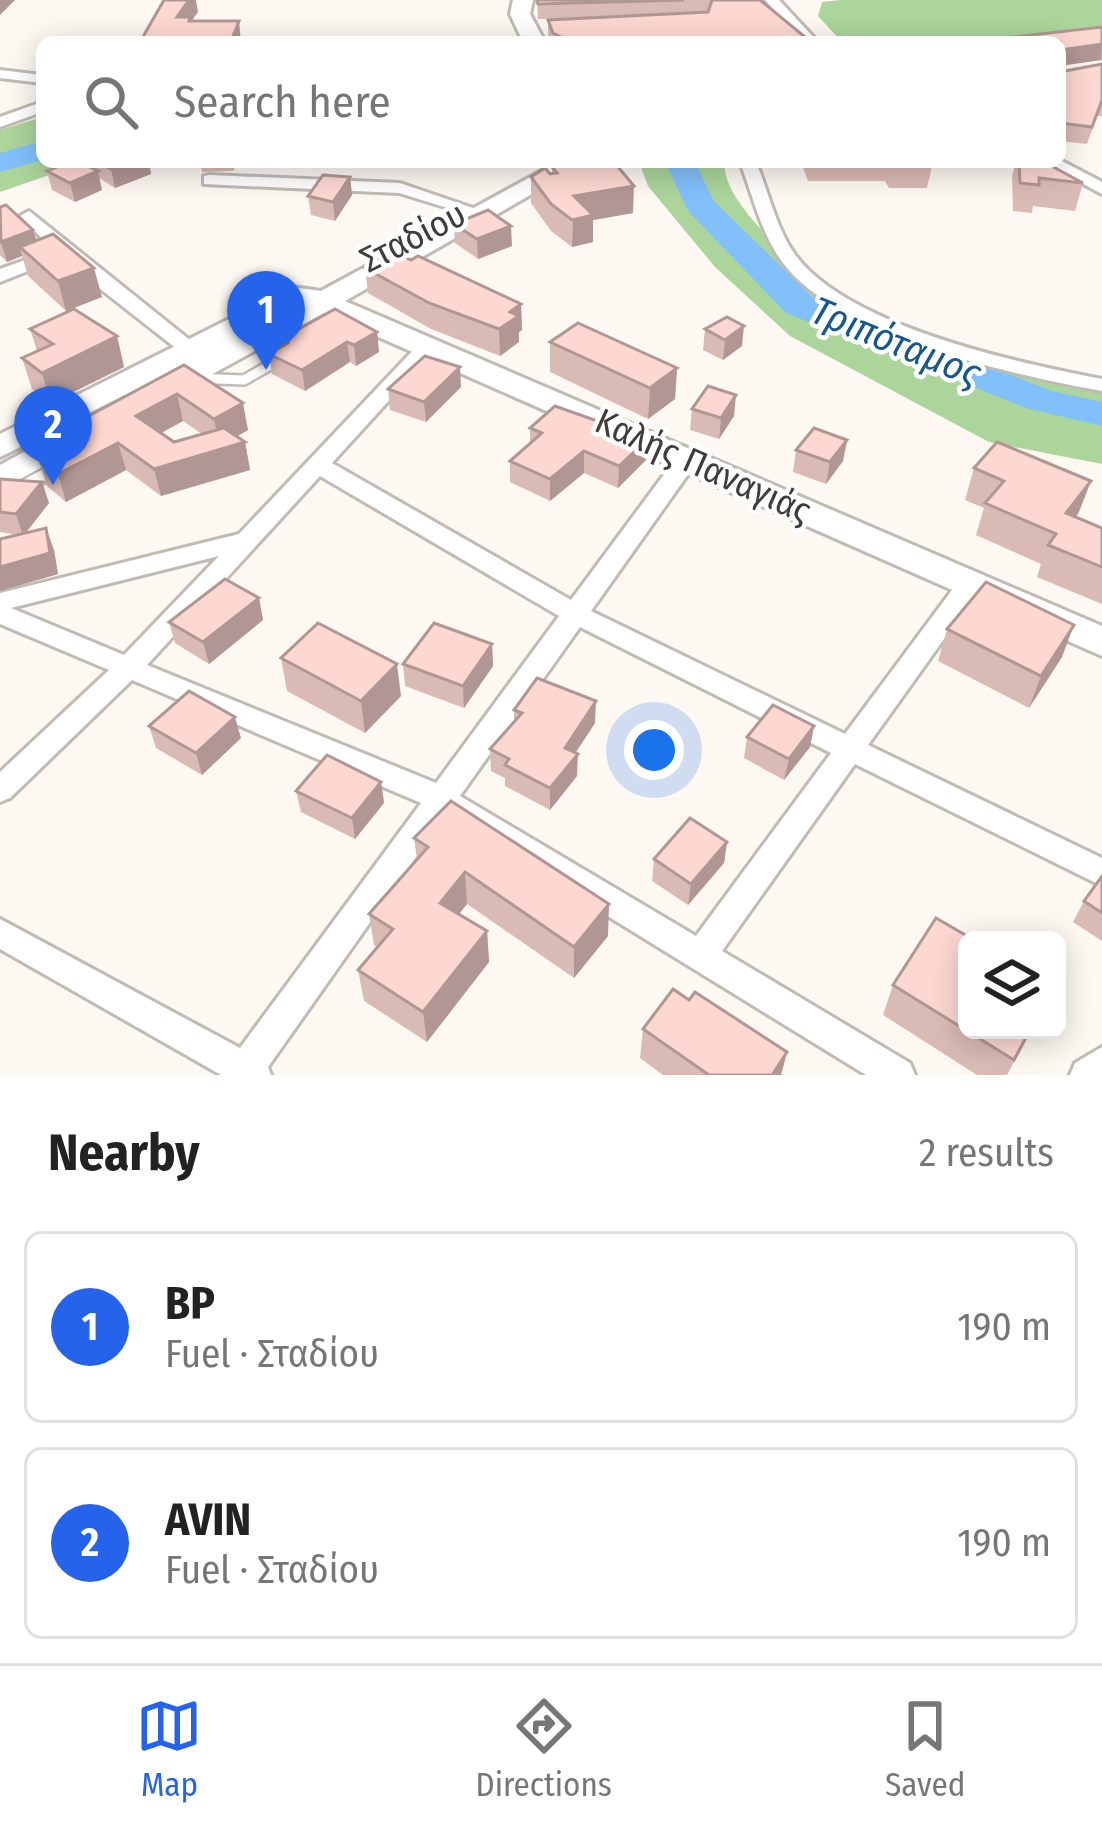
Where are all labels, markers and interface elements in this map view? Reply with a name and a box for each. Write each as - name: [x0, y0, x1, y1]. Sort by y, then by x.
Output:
- search box: [36, 36, 1066, 168]
- icon: search: [78, 69, 144, 135]
- text: Search here: [174, 75, 391, 129]
- street label: Σταδίου: [353, 192, 473, 282]
- pin: 1: [227, 271, 305, 370]
- water label: Τριπόταμος: [805, 287, 989, 397]
- pin: 2: [14, 386, 92, 485]
- street label: Καλής Παναγιάς: [588, 399, 818, 533]
- your location: [624, 720, 684, 780]
- map controls: [958, 931, 1066, 1039]
- button: layers: [958, 931, 1066, 1039]
- text: Nearby: [48, 1122, 200, 1184]
- text: 2 results: [919, 1130, 1054, 1176]
- text: BP: [165, 1277, 215, 1331]
- text: 1: [82, 1304, 98, 1350]
- text: 190 m: [957, 1304, 1051, 1350]
- text: Fuel · Σταδίου: [165, 1331, 379, 1377]
- text: AVIN: [165, 1493, 251, 1547]
- text: 2: [81, 1520, 99, 1566]
- text: 190 m: [957, 1520, 1051, 1566]
- text: Fuel · Σταδίου: [165, 1547, 379, 1593]
- tab: Map: [136, 1693, 202, 1805]
- tab: Directions: [475, 1693, 612, 1805]
- tab: Saved: [885, 1693, 965, 1805]

